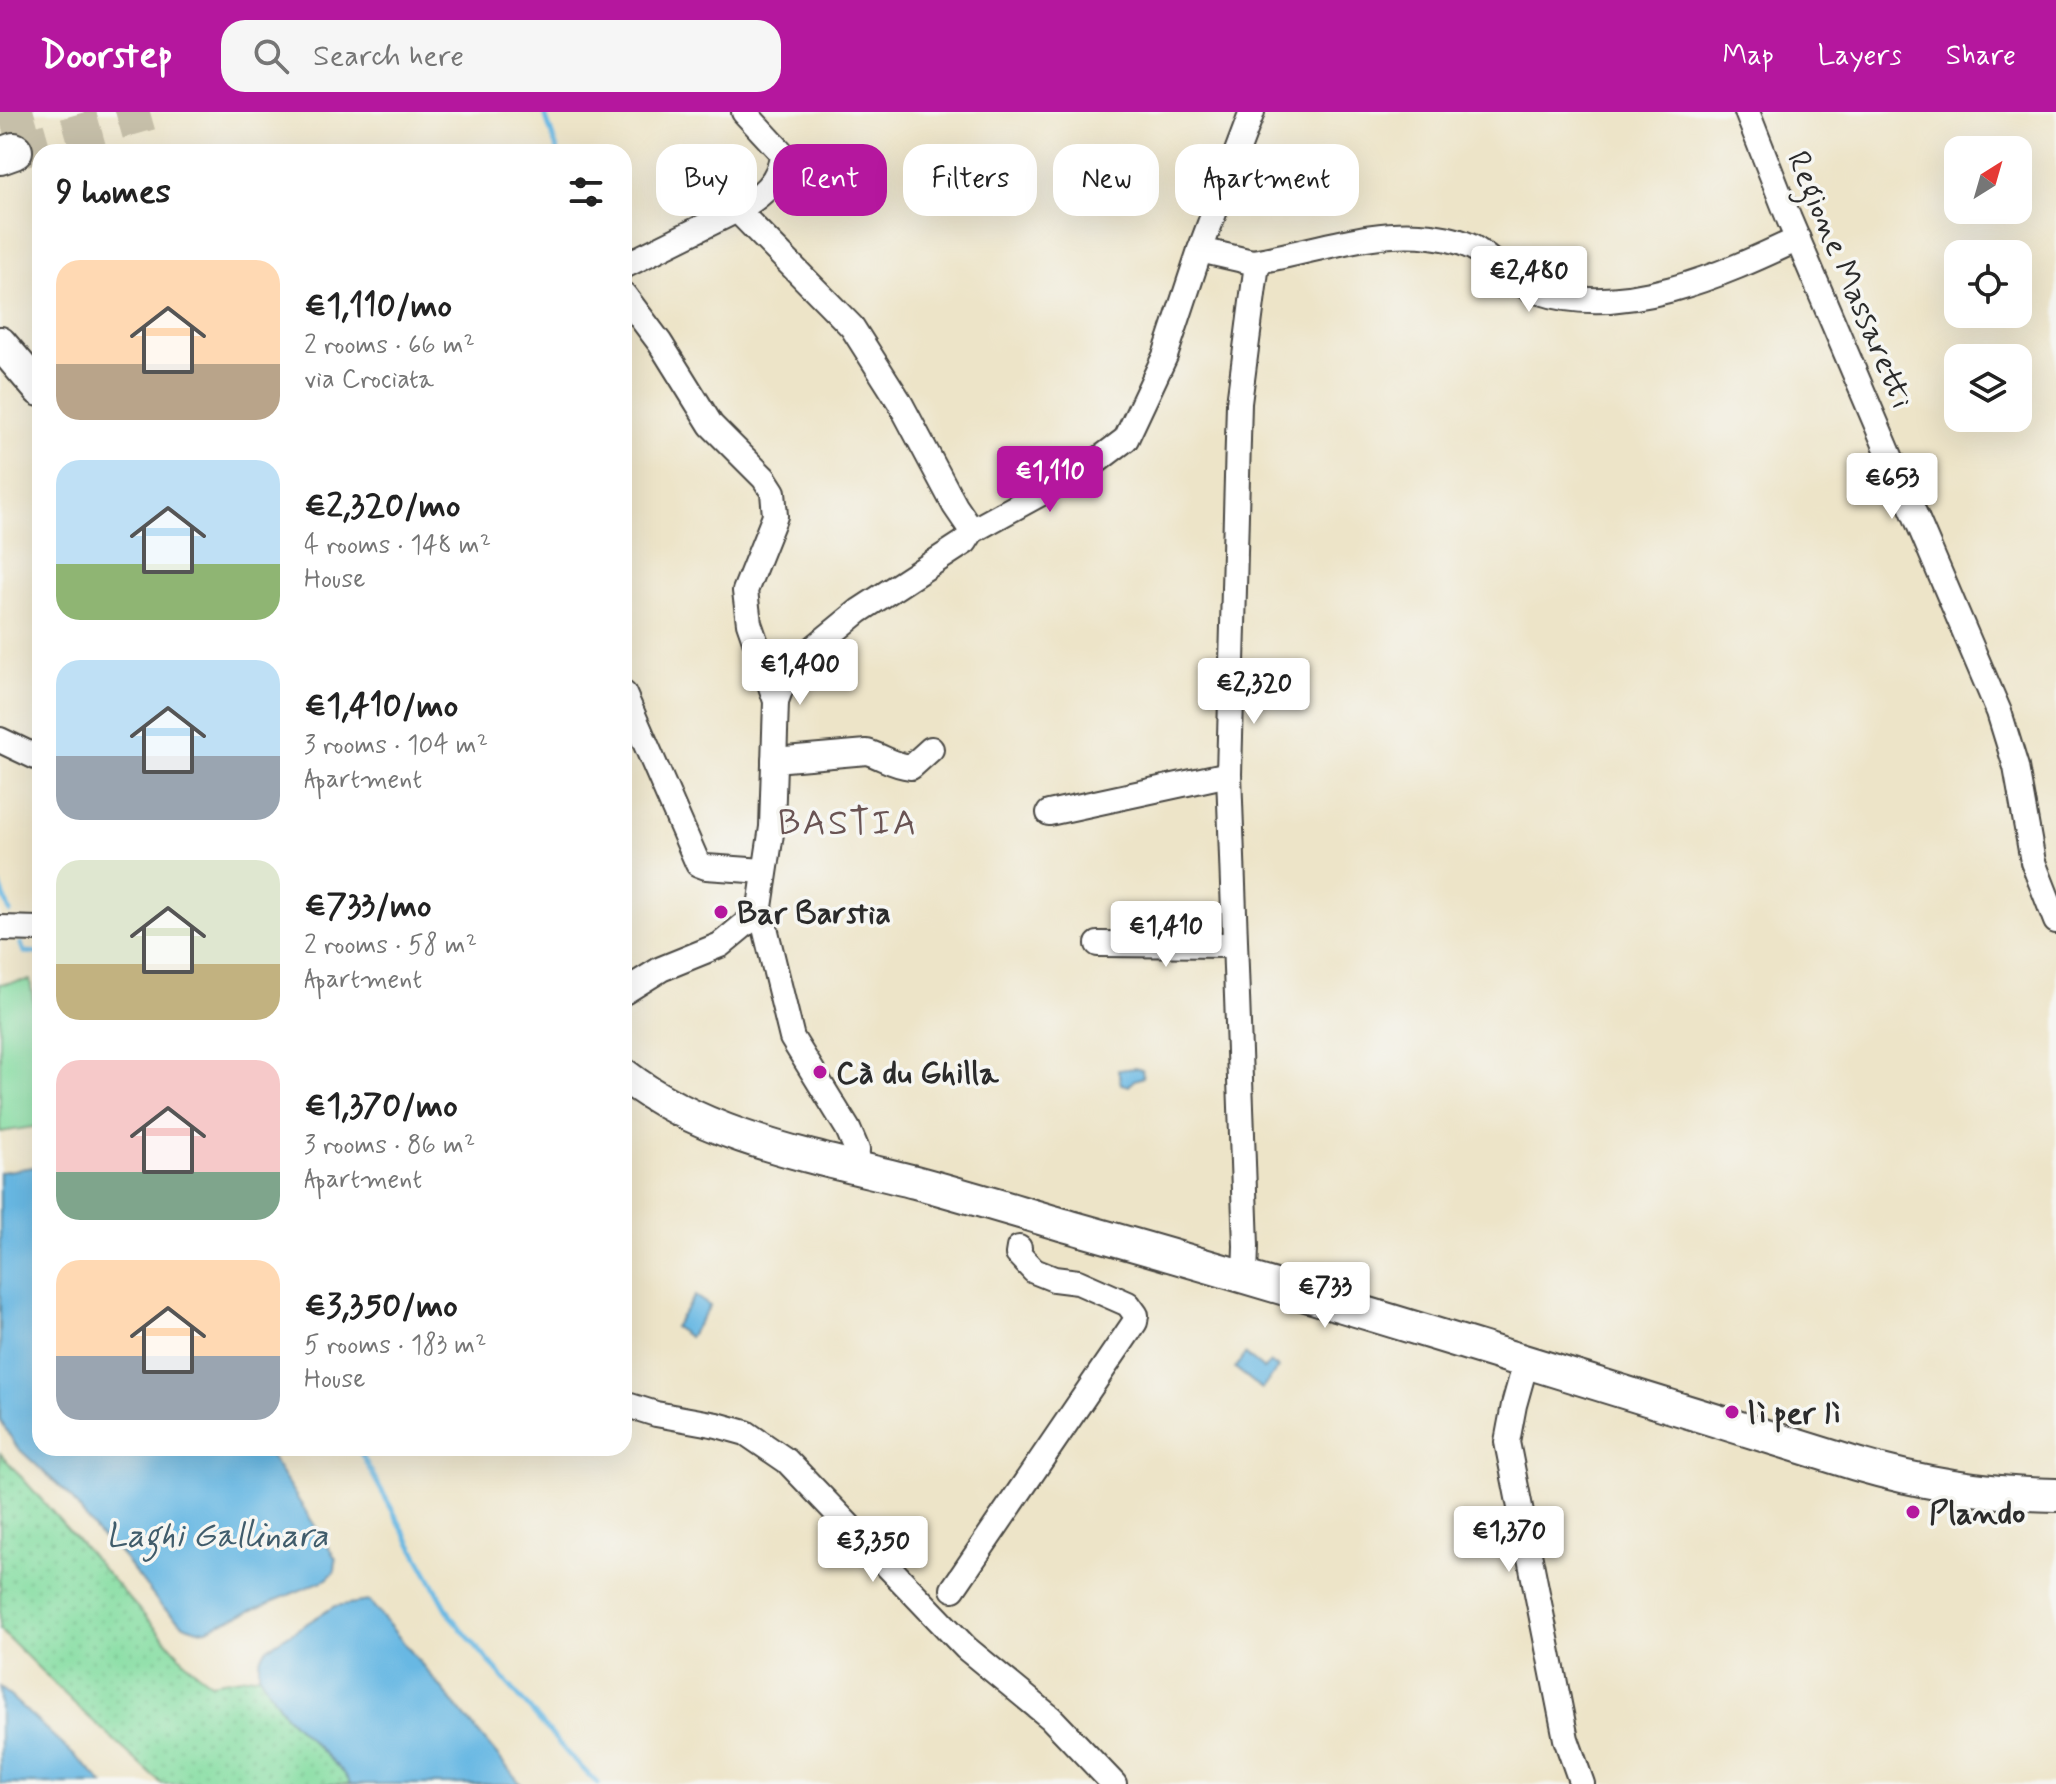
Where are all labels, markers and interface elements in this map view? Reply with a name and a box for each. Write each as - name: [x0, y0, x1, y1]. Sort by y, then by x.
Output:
- search box: [221, 20, 781, 92]
- text: Doorstep: [40, 32, 173, 81]
- icon: search: [249, 34, 293, 78]
- text: Search here: [313, 37, 464, 76]
- text: Map: [1723, 38, 1774, 75]
- text: Layers: [1818, 38, 1902, 75]
- text: Share: [1946, 38, 2016, 75]
- north arrow: [1944, 136, 2032, 224]
- map controls: [1944, 136, 2032, 432]
- chip: Buy: [656, 144, 757, 216]
- chip: Rent: [773, 144, 887, 216]
- chip: Filters: [903, 144, 1037, 216]
- chip: New: [1053, 144, 1159, 216]
- chip: Apartment: [1175, 144, 1359, 216]
- street label: Regione Massaretti: [1773, 145, 1922, 416]
- text: 9 homes: [56, 170, 171, 215]
- icon: filters: [564, 170, 608, 214]
- button: locate: [1944, 240, 2032, 328]
- pin: €2,480: [1464, 246, 1594, 314]
- text: €2,480: [1489, 255, 1569, 289]
- text: €1,110/mo: [304, 284, 452, 329]
- icon: home: [120, 292, 216, 388]
- text: 2 rooms · 66 m²: [304, 329, 475, 363]
- button: layers: [1944, 344, 2032, 432]
- text: via Crociata: [304, 363, 434, 397]
- pin: €1,110: [985, 446, 1115, 514]
- pin: €653: [1845, 453, 1939, 521]
- text: €1,110: [1015, 455, 1085, 489]
- text: €653: [1865, 462, 1919, 496]
- text: €2,320/mo: [304, 484, 460, 529]
- icon: home: [120, 492, 216, 588]
- text: 4 rooms · 148 m²: [304, 529, 491, 563]
- text: House: [304, 563, 365, 597]
- pin: €1,400: [735, 639, 865, 707]
- text: €1,400: [760, 648, 840, 682]
- pin: €2,320: [1189, 658, 1319, 726]
- text: €2,320: [1216, 667, 1292, 701]
- text: €1,410/mo: [304, 684, 458, 729]
- icon: home: [120, 692, 216, 788]
- text: 3 rooms · 104 m²: [304, 729, 488, 763]
- text: Apartment: [304, 763, 422, 797]
- district label: BASTIA: [778, 801, 918, 848]
- text: €733/mo: [304, 884, 432, 929]
- icon: home: [120, 892, 216, 988]
- place label: Bar Barstia: [737, 893, 891, 935]
- pin: €1,410: [1101, 901, 1231, 969]
- marker: Bar Barstia: [712, 903, 730, 921]
- text: €1,410: [1129, 910, 1203, 944]
- text: 2 rooms · 58 m²: [304, 929, 477, 963]
- text: Apartment: [304, 963, 422, 997]
- place label: Cà du Ghilla: [836, 1053, 999, 1095]
- marker: Cà du Ghilla: [811, 1063, 829, 1081]
- text: €1,370/mo: [304, 1084, 458, 1129]
- icon: home: [120, 1092, 216, 1188]
- text: 3 rooms · 86 m²: [304, 1129, 475, 1163]
- text: Apartment: [304, 1163, 422, 1197]
- pin: €733: [1278, 1262, 1372, 1330]
- text: €733: [1298, 1271, 1352, 1305]
- text: €3,350/mo: [304, 1284, 458, 1329]
- icon: home: [120, 1292, 216, 1388]
- text: 5 rooms · 183 m²: [304, 1329, 487, 1363]
- text: House: [304, 1363, 365, 1397]
- place label: lì per lì: [1748, 1393, 1840, 1435]
- marker: lì per lì: [1723, 1403, 1741, 1421]
- place label: Plando: [1929, 1493, 2025, 1535]
- marker: Plando: [1904, 1503, 1922, 1521]
- pin: €1,370: [1444, 1506, 1574, 1574]
- water label: Laghi Gallinara: [106, 1514, 328, 1562]
- text: €1,370: [1472, 1515, 1546, 1549]
- pin: €3,350: [808, 1516, 938, 1584]
- text: €3,350: [836, 1525, 910, 1559]

